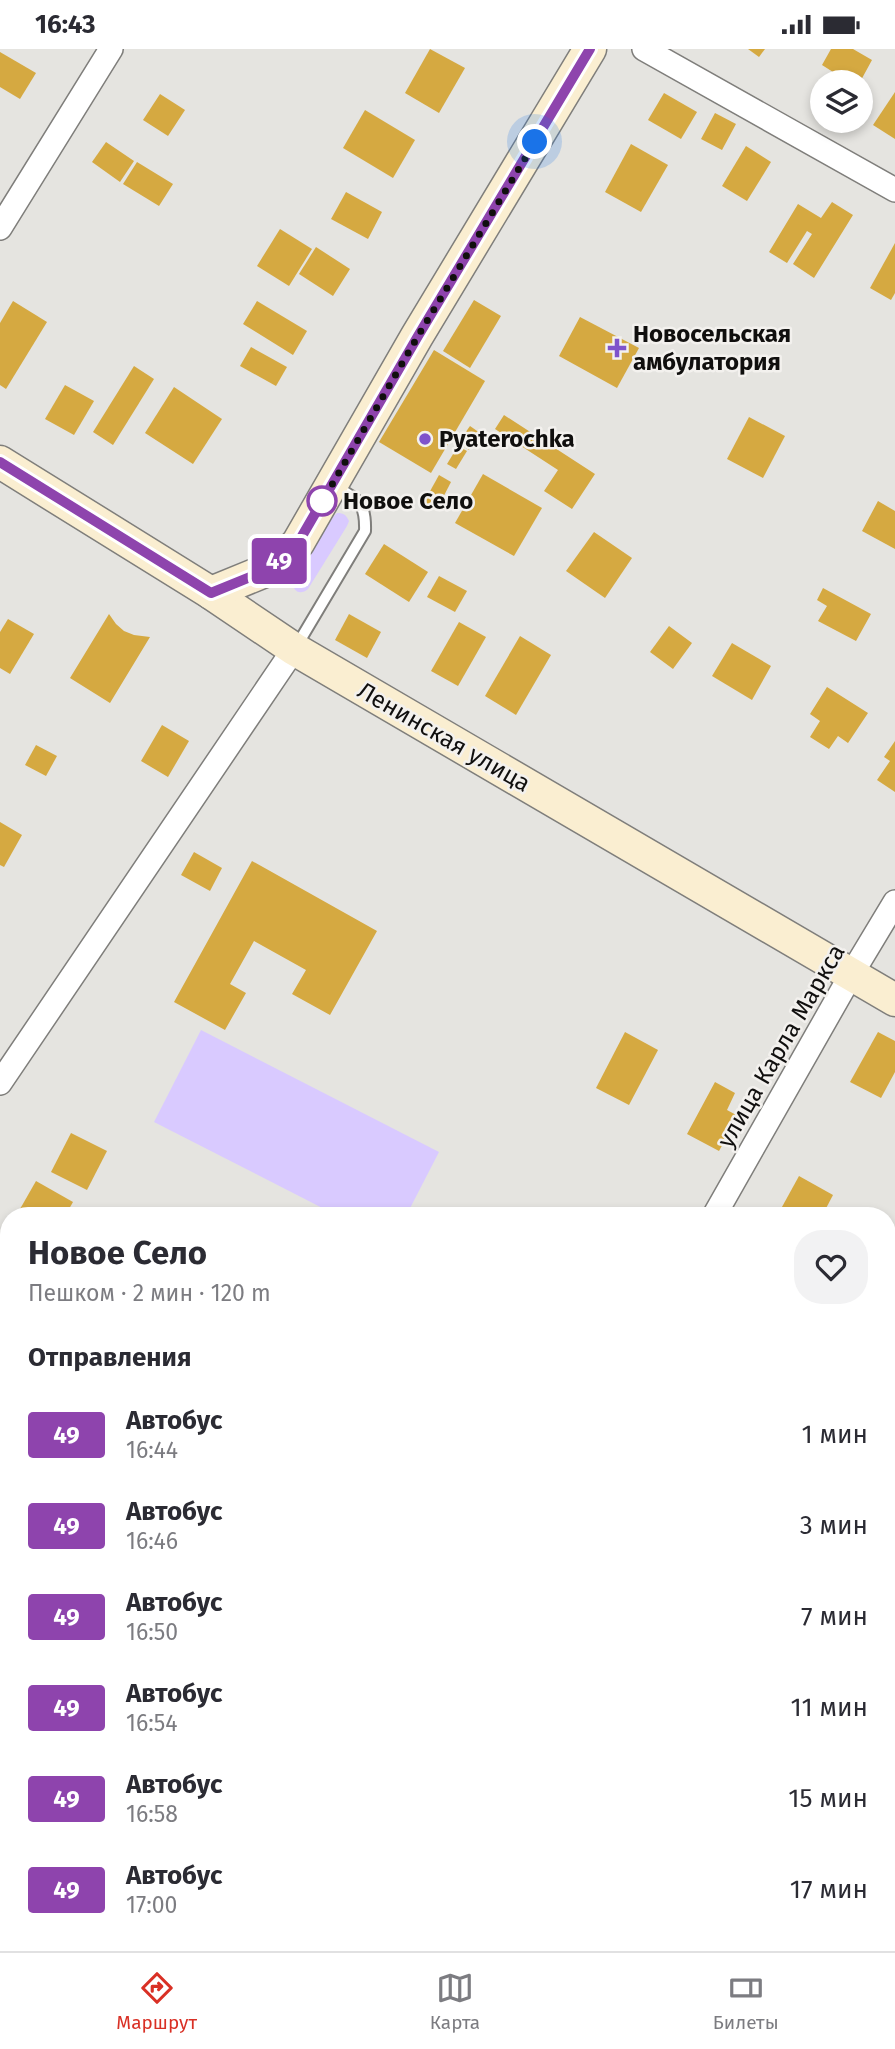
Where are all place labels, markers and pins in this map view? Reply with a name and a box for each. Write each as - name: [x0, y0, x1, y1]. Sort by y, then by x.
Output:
- place label: Новосельская амбулатория: [633, 320, 791, 376]
- marker: Новосельская амбулатория: [607, 338, 627, 358]
- place label: Pyaterochka: [439, 425, 575, 453]
- marker: Pyaterochka: [417, 431, 433, 447]
- marker: Новое Село: [307, 486, 337, 516]
- place label: Новое Село: [343, 487, 473, 515]

